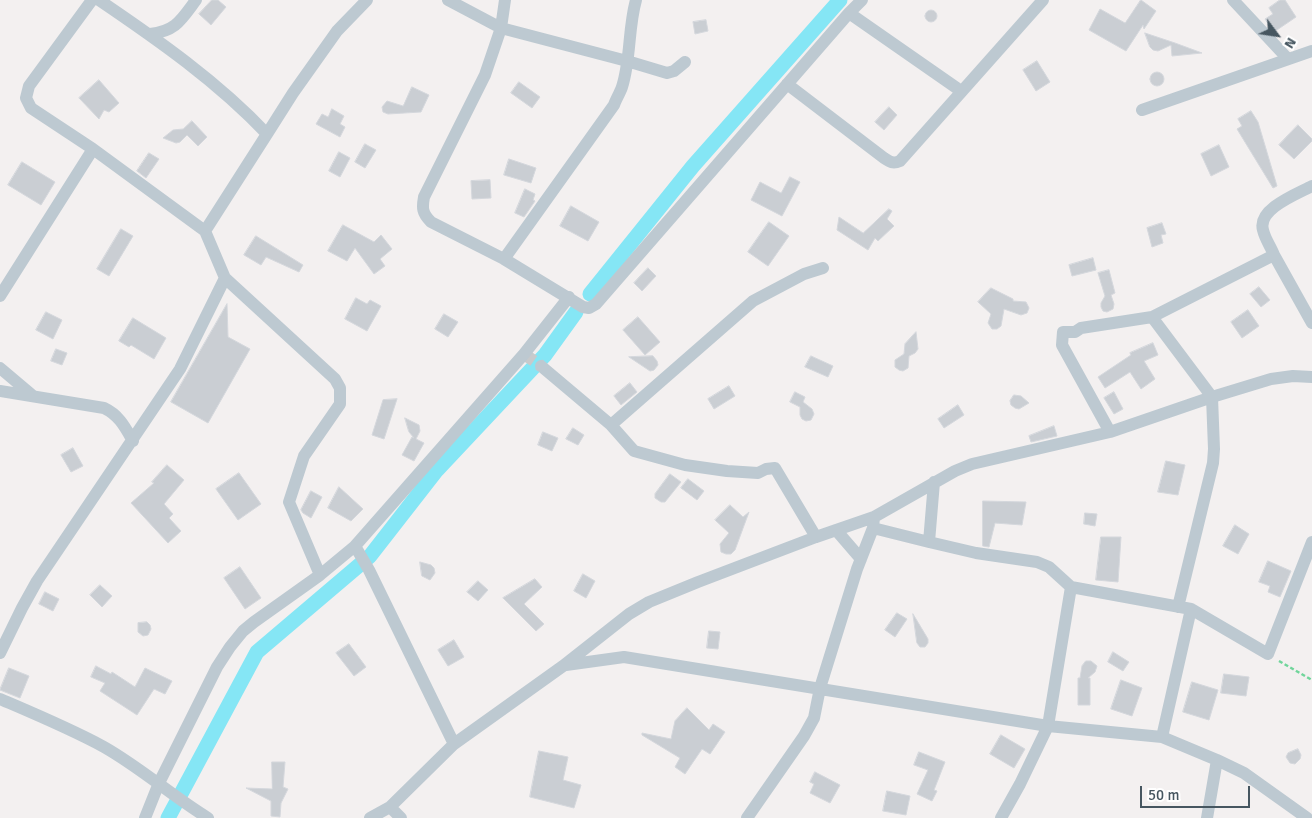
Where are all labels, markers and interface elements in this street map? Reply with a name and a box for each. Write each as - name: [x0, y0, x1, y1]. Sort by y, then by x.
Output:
- north arrow: [1252, 10, 1302, 60]
- text: N: [1280, 34, 1300, 52]
- scale bar: [1142, 776, 1252, 808]
- text: 50 m: [1148, 786, 1179, 804]

